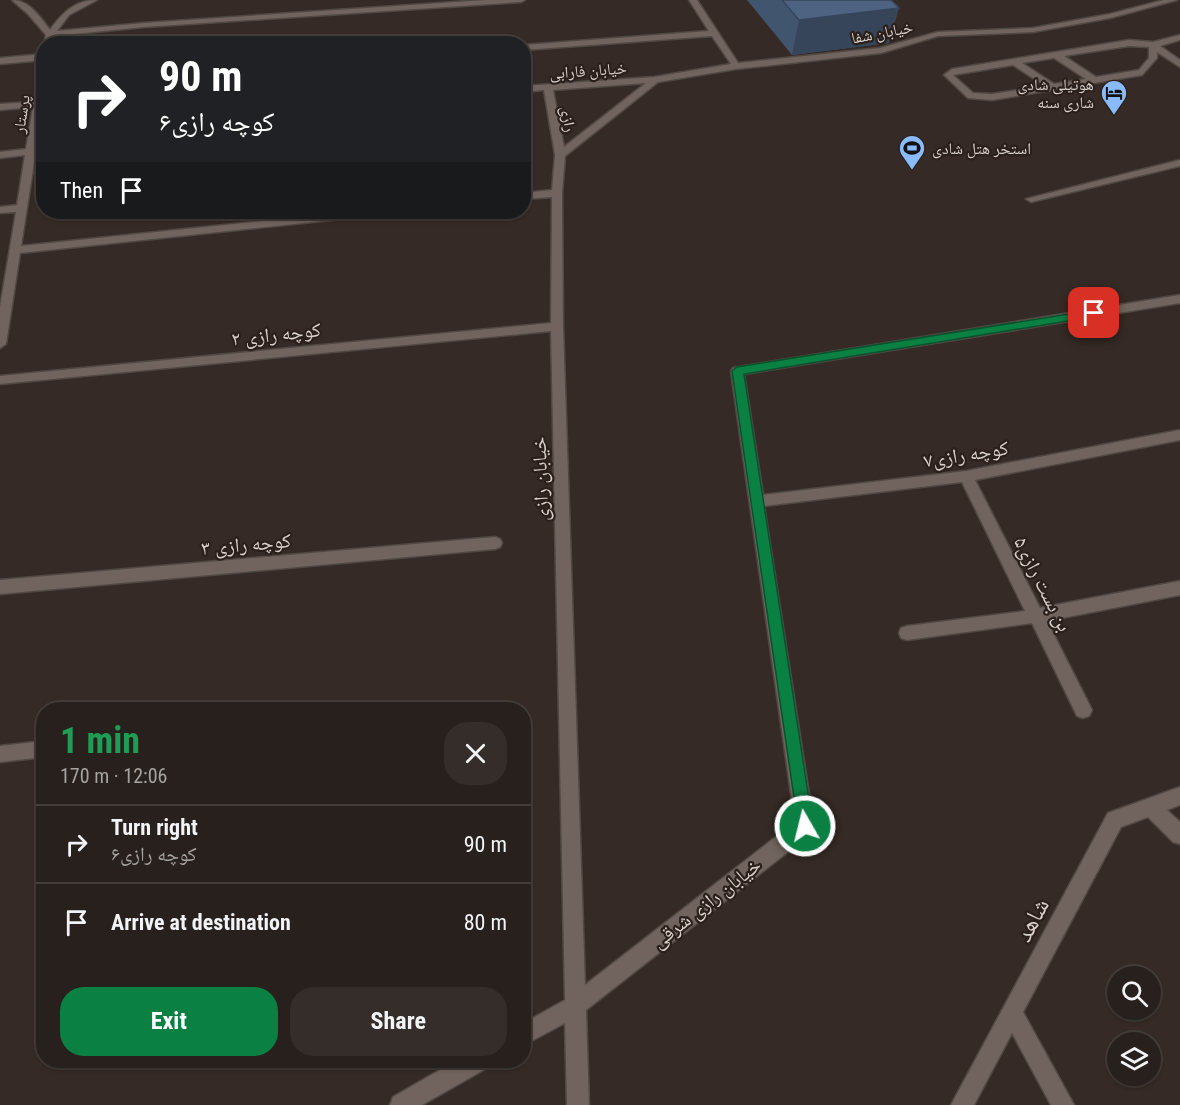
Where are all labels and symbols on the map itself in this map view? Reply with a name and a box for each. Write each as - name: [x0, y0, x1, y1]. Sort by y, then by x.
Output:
- street label: خیابان شفا: [850, 17, 915, 49]
- street label: خیابان فارابی: [549, 58, 627, 84]
- place label: هوتیلی شادی شاری سنه: [1017, 75, 1094, 113]
- hotel icon: هوتیلی شادی شاری سنه: [1099, 78, 1129, 116]
- street label: پرستار: [9, 93, 34, 136]
- street label: رازی: [556, 105, 580, 134]
- sports icon: استخر هتل شادی: [897, 133, 927, 171]
- place label: استخر هتل شادی: [932, 139, 1031, 159]
- pin: [1068, 287, 1119, 338]
- street label: کوچه رازی ۲: [230, 317, 322, 351]
- street label: کوچه رازی۷: [922, 435, 1010, 473]
- street label: خیابان رازی: [527, 436, 553, 522]
- street label: کوچه رازی ۳: [200, 528, 292, 560]
- street label: بن بست رازی۵: [1009, 533, 1077, 635]
- position arrow: [773, 794, 837, 858]
- street label: خیابان رازی شرقی: [646, 853, 766, 953]
- street label: شاهد: [1009, 893, 1055, 947]

